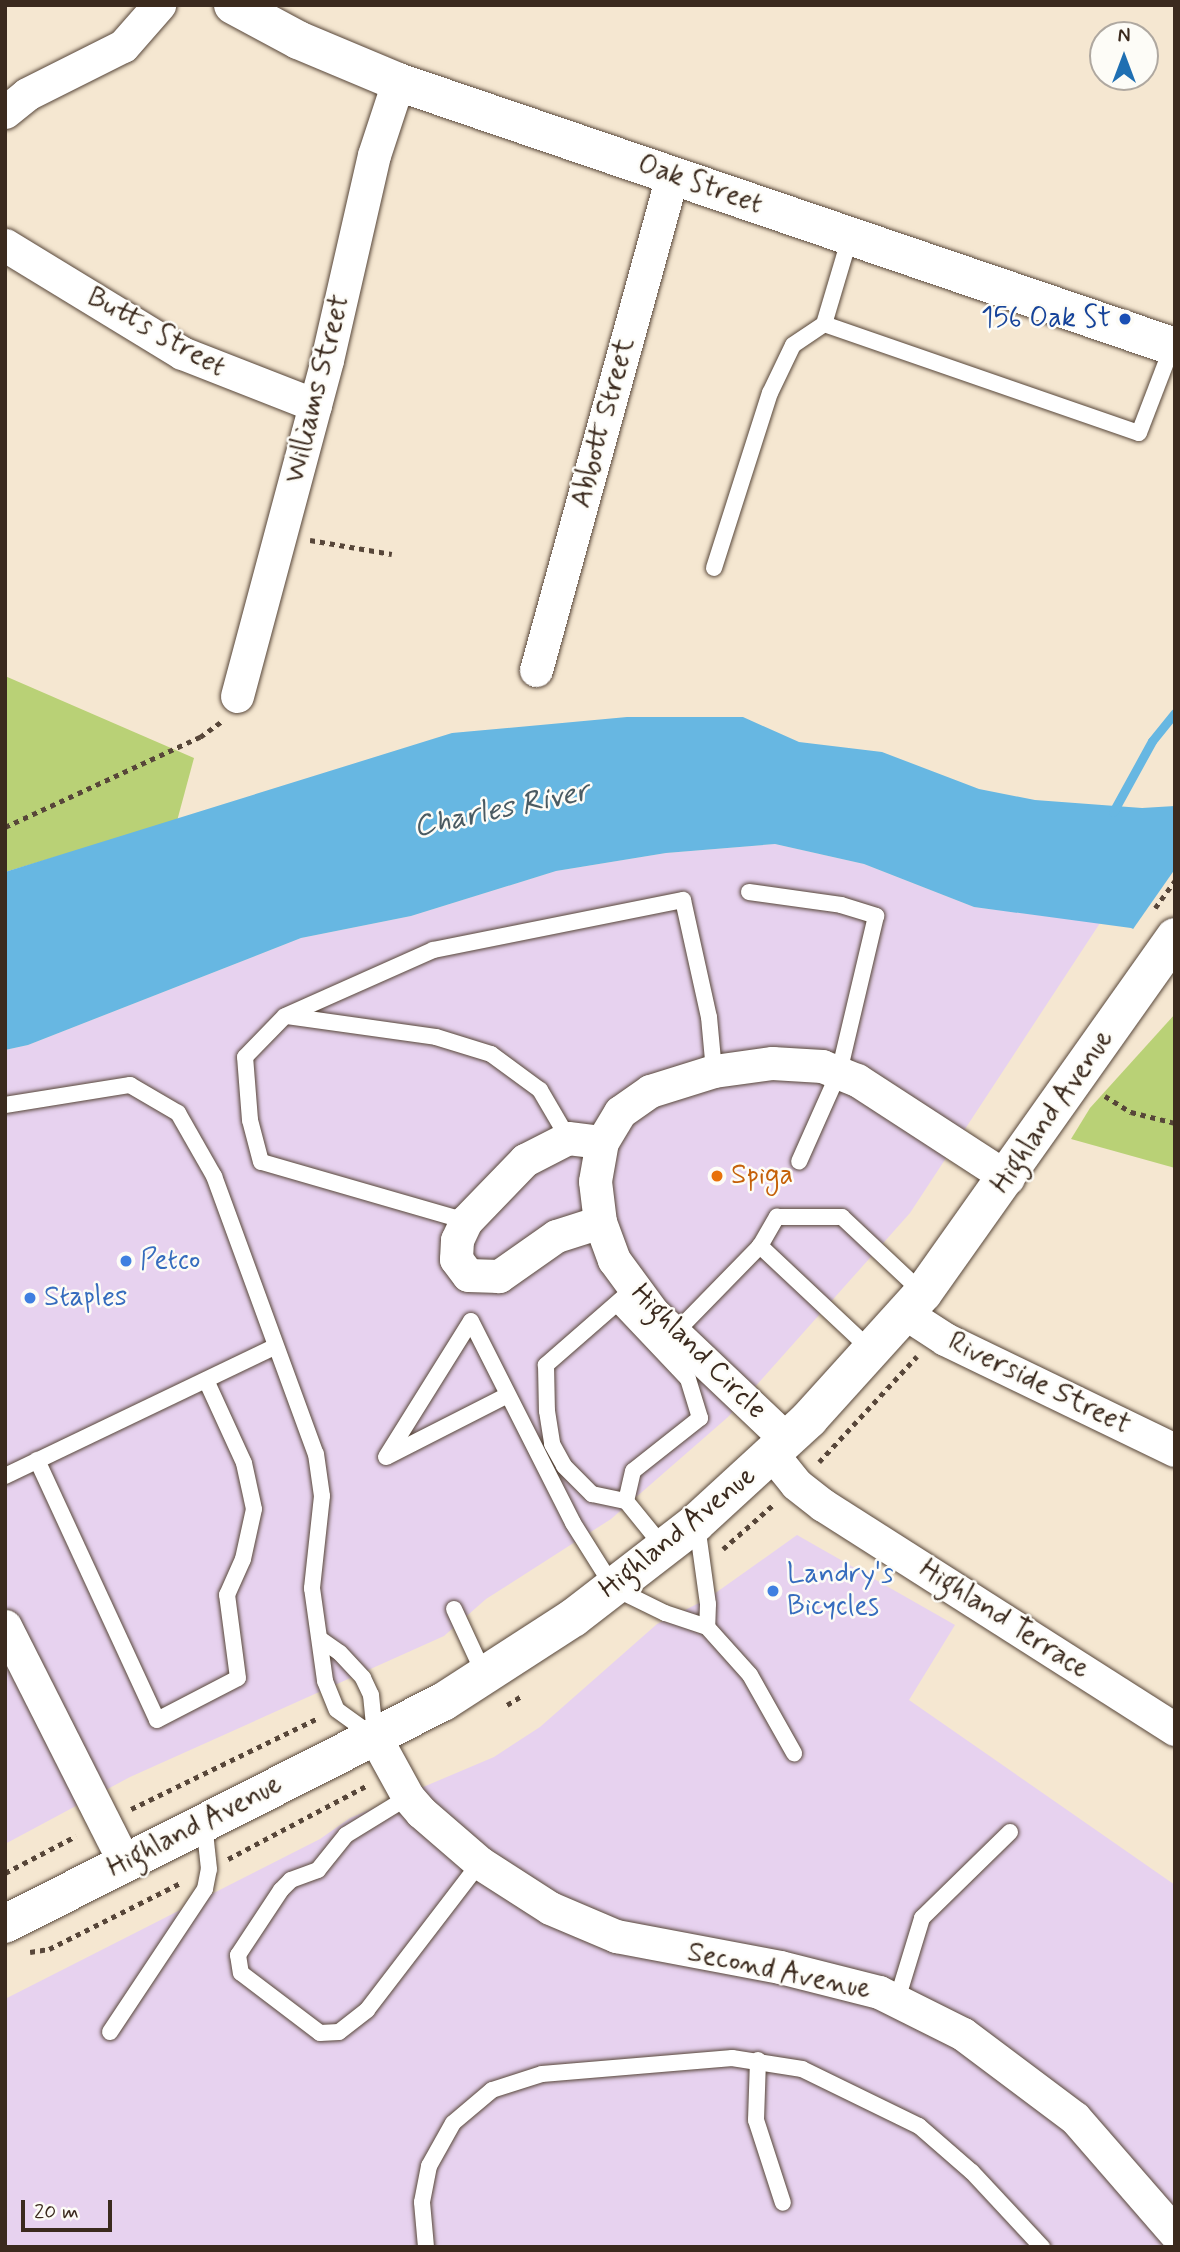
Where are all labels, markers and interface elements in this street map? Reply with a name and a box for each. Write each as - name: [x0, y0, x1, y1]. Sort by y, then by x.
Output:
- north arrow: [1089, 21, 1159, 91]
- text: N: [1118, 24, 1130, 49]
- street label: Oak Street: [631, 147, 769, 223]
- street label: Butts Street: [79, 280, 233, 386]
- street label: Williams Street: [278, 292, 358, 486]
- place label: 156 Oak St: [983, 302, 1111, 336]
- marker: 156 Oak St: [1117, 311, 1133, 327]
- street label: Abbott Street: [565, 334, 643, 512]
- water label: Charles River: [411, 774, 591, 846]
- street label: Highland Avenue: [983, 1022, 1123, 1202]
- place label: Spiga: [731, 1159, 793, 1193]
- marker: Spiga: [709, 1168, 725, 1184]
- place label: Petco: [140, 1244, 200, 1278]
- marker: Petco: [118, 1253, 134, 1269]
- street label: Highland Circle: [623, 1277, 773, 1427]
- place label: Staples: [44, 1281, 127, 1315]
- marker: Staples: [22, 1290, 38, 1306]
- street label: Riverside Street: [943, 1326, 1135, 1442]
- street label: Highland Avenue: [591, 1458, 765, 1608]
- street label: Highland Terrace: [913, 1553, 1095, 1687]
- place label: Landry's Bicycles: [787, 1558, 894, 1624]
- marker: Landry's Bicycles: [765, 1583, 781, 1599]
- street label: Highland Avenue: [100, 1767, 290, 1887]
- street label: Second Avenue: [686, 1936, 872, 2008]
- scale bar: [24, 2186, 116, 2230]
- text: 20 m: [34, 2198, 79, 2226]

